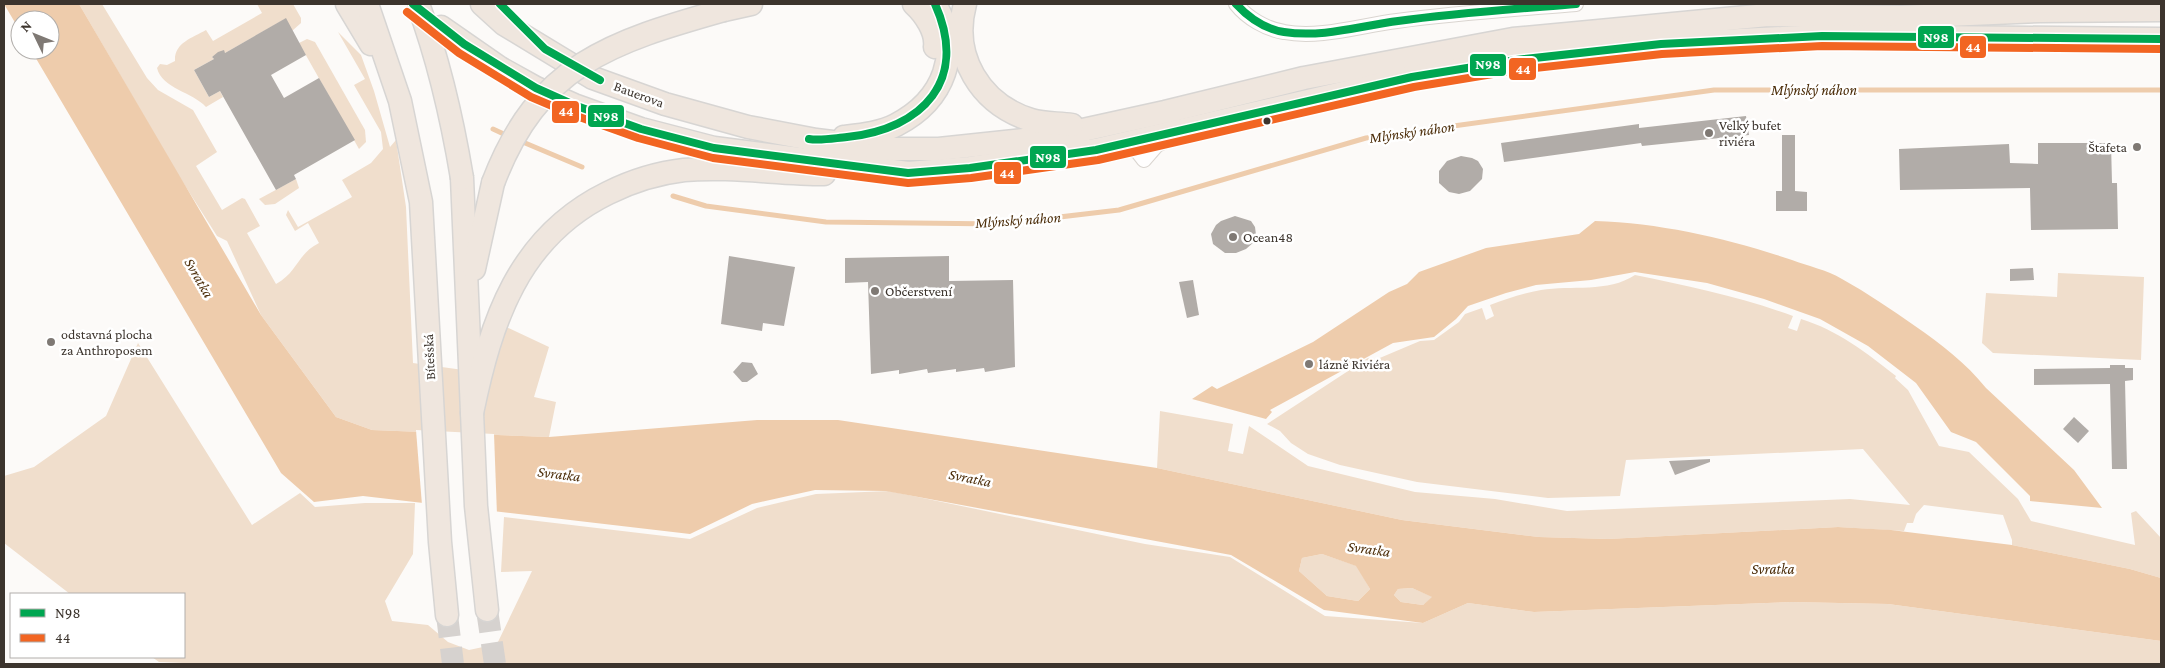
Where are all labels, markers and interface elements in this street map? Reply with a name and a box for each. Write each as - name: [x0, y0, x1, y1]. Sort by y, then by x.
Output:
- north arrow: [10, 10, 60, 60]
- text: N: [16, 17, 35, 35]
- line badge: N98: [1917, 25, 1955, 49]
- text: N98: [1923, 29, 1949, 45]
- line badge: 44: [1959, 35, 1987, 59]
- text: 44: [1965, 39, 1981, 55]
- line badge: N98: [1469, 53, 1507, 77]
- text: N98: [1475, 56, 1501, 72]
- line badge: 44: [1508, 57, 1537, 81]
- text: 44: [1515, 61, 1531, 77]
- street label: Bauerova: [612, 78, 667, 111]
- water label: Mlýnský náhon: [1770, 82, 1857, 99]
- line badge: 44: [551, 100, 580, 124]
- text: 44: [558, 103, 574, 119]
- line badge: N98: [587, 104, 625, 128]
- text: N98: [593, 108, 619, 124]
- unlabelled marker: [1262, 116, 1272, 126]
- place label: Velký bufet riviéra: [1719, 117, 1782, 149]
- water label: Mlýnský náhon: [1367, 118, 1456, 147]
- marker: Velký bufet riviéra: [1703, 127, 1715, 139]
- place label: Štafeta: [2088, 139, 2128, 155]
- marker: Štafeta: [2131, 141, 2143, 153]
- line badge: N98: [1029, 145, 1067, 169]
- text: N98: [1035, 149, 1061, 165]
- line badge: 44: [993, 161, 1022, 185]
- text: 44: [999, 165, 1015, 181]
- water label: Mlýnský náhon: [974, 209, 1062, 232]
- place label: Ocean48: [1243, 229, 1293, 245]
- marker: Ocean48: [1227, 231, 1239, 243]
- water label: Svratka: [181, 255, 217, 301]
- place label: Občerstvení: [885, 283, 952, 299]
- marker: Občerstvení: [869, 285, 881, 297]
- place label: odstavná plocha za Anthroposem: [61, 326, 153, 358]
- street label: Bítešská: [420, 333, 438, 380]
- marker: odstavná plocha za Anthroposem: [45, 336, 57, 348]
- place label: lázně Riviéra: [1319, 356, 1391, 372]
- marker: lázně Riviéra: [1303, 358, 1315, 370]
- water label: Svratka: [537, 463, 581, 485]
- water label: Svratka: [947, 466, 993, 490]
- water label: Svratka: [1347, 538, 1391, 560]
- water label: Svratka: [1751, 561, 1795, 577]
- legend: [10, 593, 185, 658]
- text: N98: [55, 605, 81, 621]
- text: 44: [55, 630, 70, 646]

